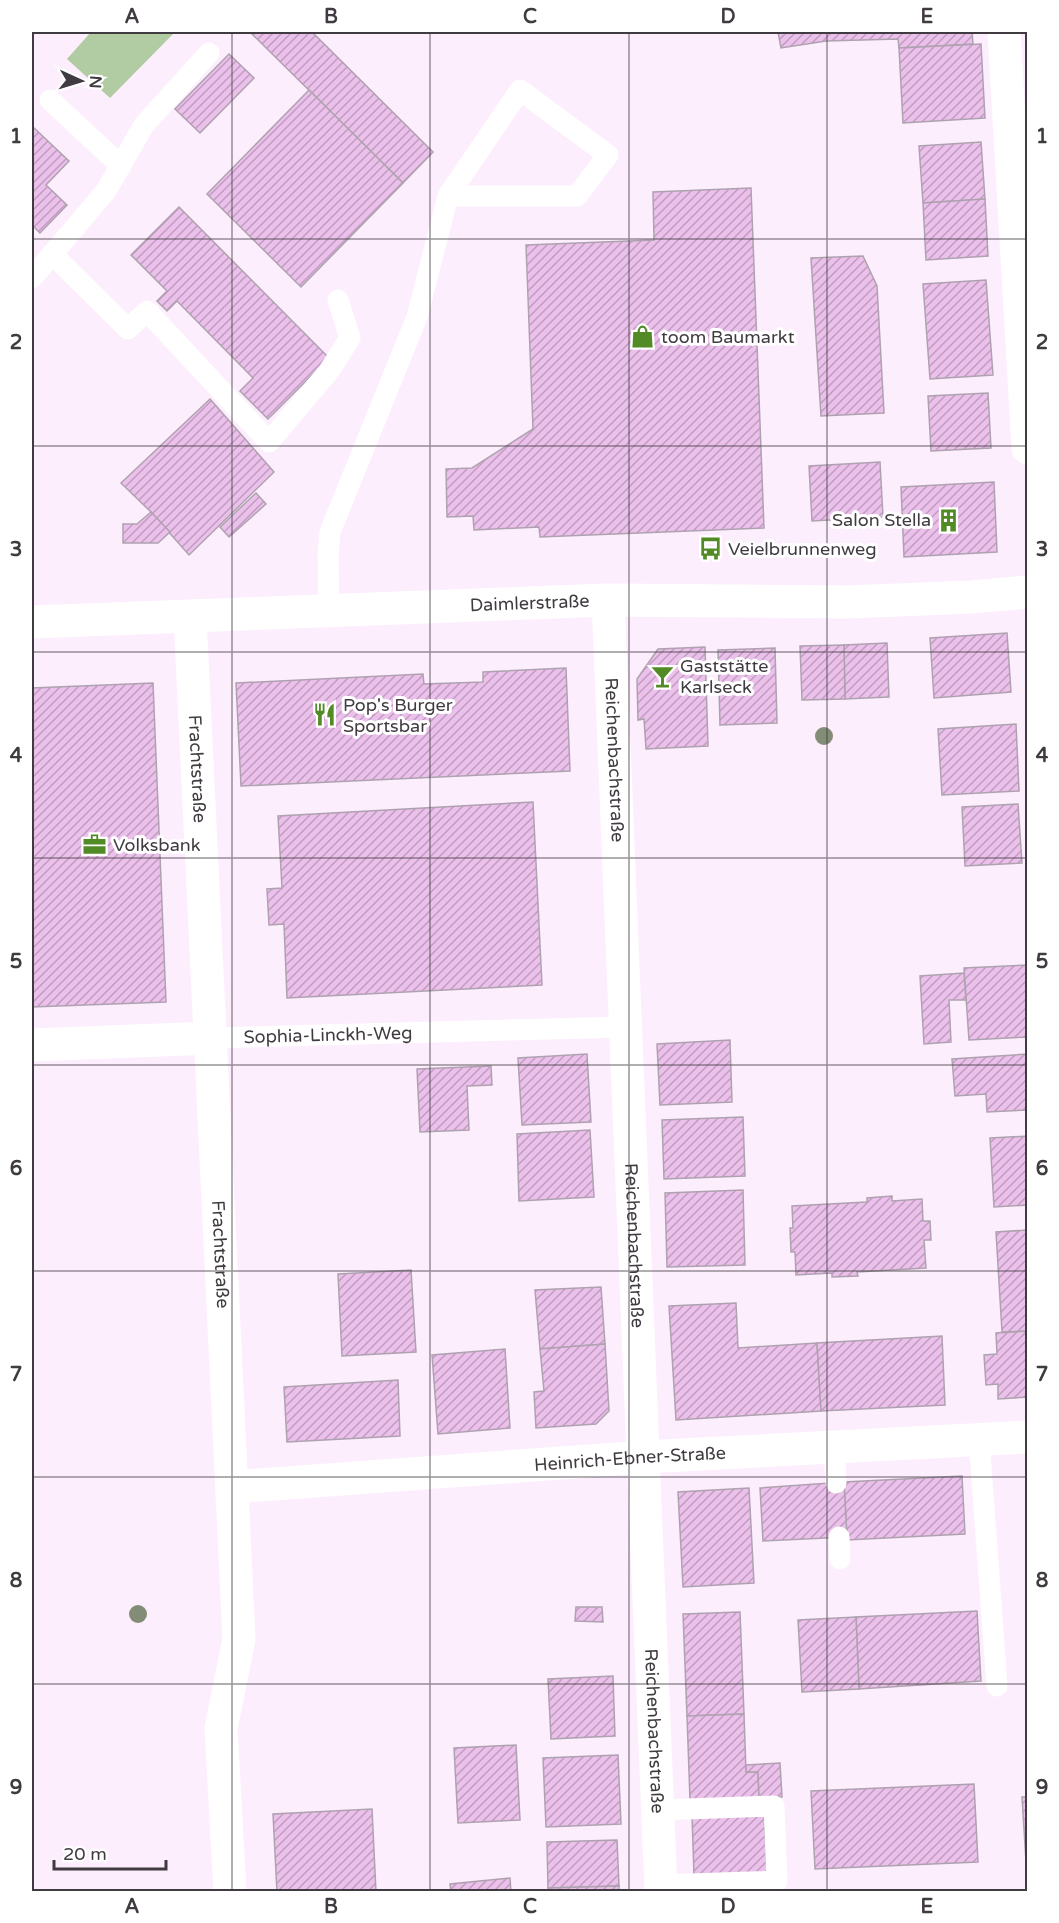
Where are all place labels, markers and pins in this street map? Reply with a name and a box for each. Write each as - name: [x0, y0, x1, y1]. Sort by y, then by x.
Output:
- shop icon: toom Baumarkt: [630, 324, 656, 350]
- place label: toom Baumarkt: [661, 326, 795, 348]
- building icon: Salon Stella: [936, 507, 962, 533]
- place label: Salon Stella: [832, 509, 931, 531]
- bus stop icon: Veielbrunnenweg: [697, 536, 723, 562]
- place label: Veielbrunnenweg: [728, 538, 877, 560]
- place label: Gaststätte Karlseck: [680, 655, 768, 698]
- bar icon: Gaststätte Karlseck: [649, 663, 675, 689]
- place label: Pop's Burger Sportsbar: [343, 694, 453, 737]
- restaurant icon: Pop's Burger Sportsbar: [312, 702, 338, 728]
- office icon: Volksbank: [82, 832, 108, 858]
- place label: Volksbank: [113, 834, 201, 856]

